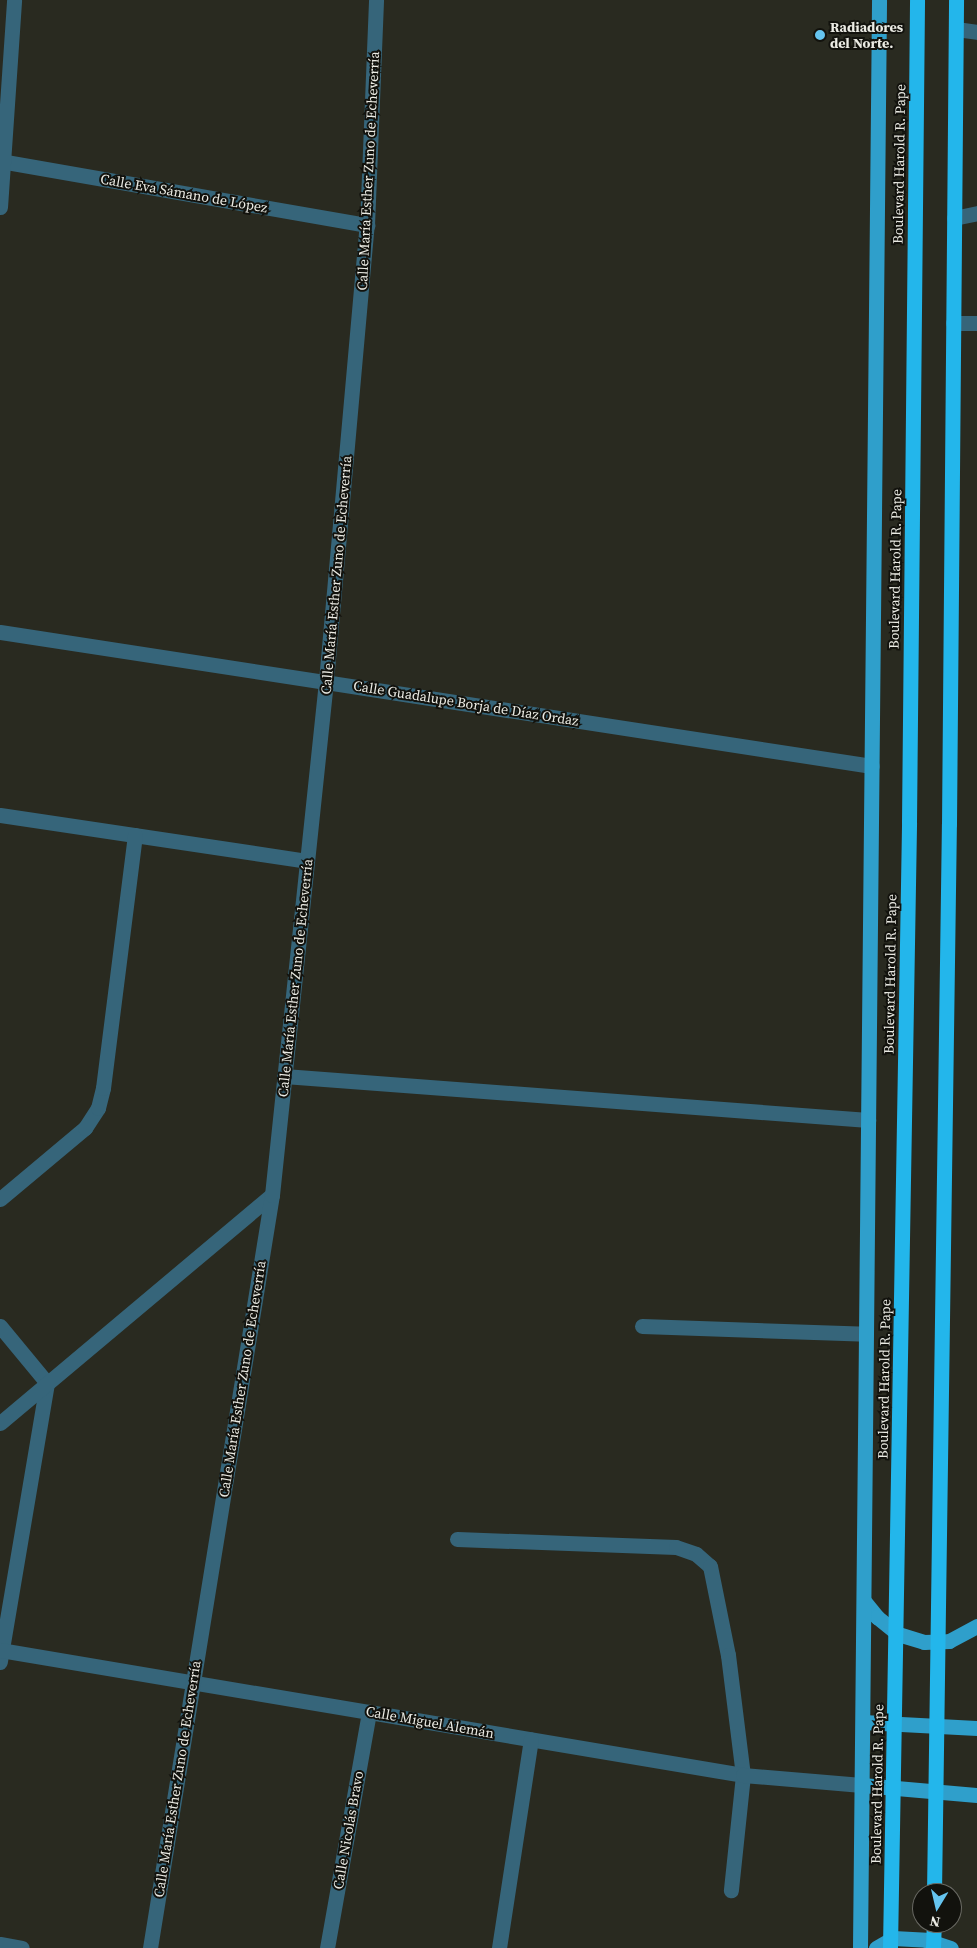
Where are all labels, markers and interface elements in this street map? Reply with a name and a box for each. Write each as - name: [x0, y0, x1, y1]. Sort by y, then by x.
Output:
- place label: Radiadores del Norte.: [830, 19, 903, 52]
- marker: Radiadores del Norte.: [814, 29, 826, 41]
- street label: Calle María Esther Zuno de Echeverría: [353, 51, 383, 291]
- street label: Boulevard Harold R. Pape: [889, 84, 909, 244]
- street label: Calle Eva Sámano de López: [99, 170, 269, 216]
- street label: Calle María Esther Zuno de Echeverría: [317, 455, 355, 695]
- street label: Boulevard Harold R. Pape: [885, 489, 905, 649]
- street label: Calle Guadalupe Borja de Díaz Ordaz: [352, 677, 580, 729]
- street label: Calle María Esther Zuno de Echeverría: [274, 858, 316, 1098]
- street label: Boulevard Harold R. Pape: [880, 894, 900, 1054]
- street label: Calle María Esther Zuno de Echeverría: [215, 1259, 269, 1499]
- street label: Boulevard Harold R. Pape: [874, 1299, 894, 1459]
- street label: Calle María Esther Zuno de Echeverría: [150, 1659, 204, 1899]
- street label: Calle Miguel Alemán: [365, 1702, 495, 1742]
- street label: Boulevard Harold R. Pape: [867, 1704, 887, 1864]
- street label: Calle Nicolás Bravo: [329, 1769, 367, 1891]
- north arrow: [912, 1883, 962, 1933]
- text: N: [928, 1911, 941, 1933]

